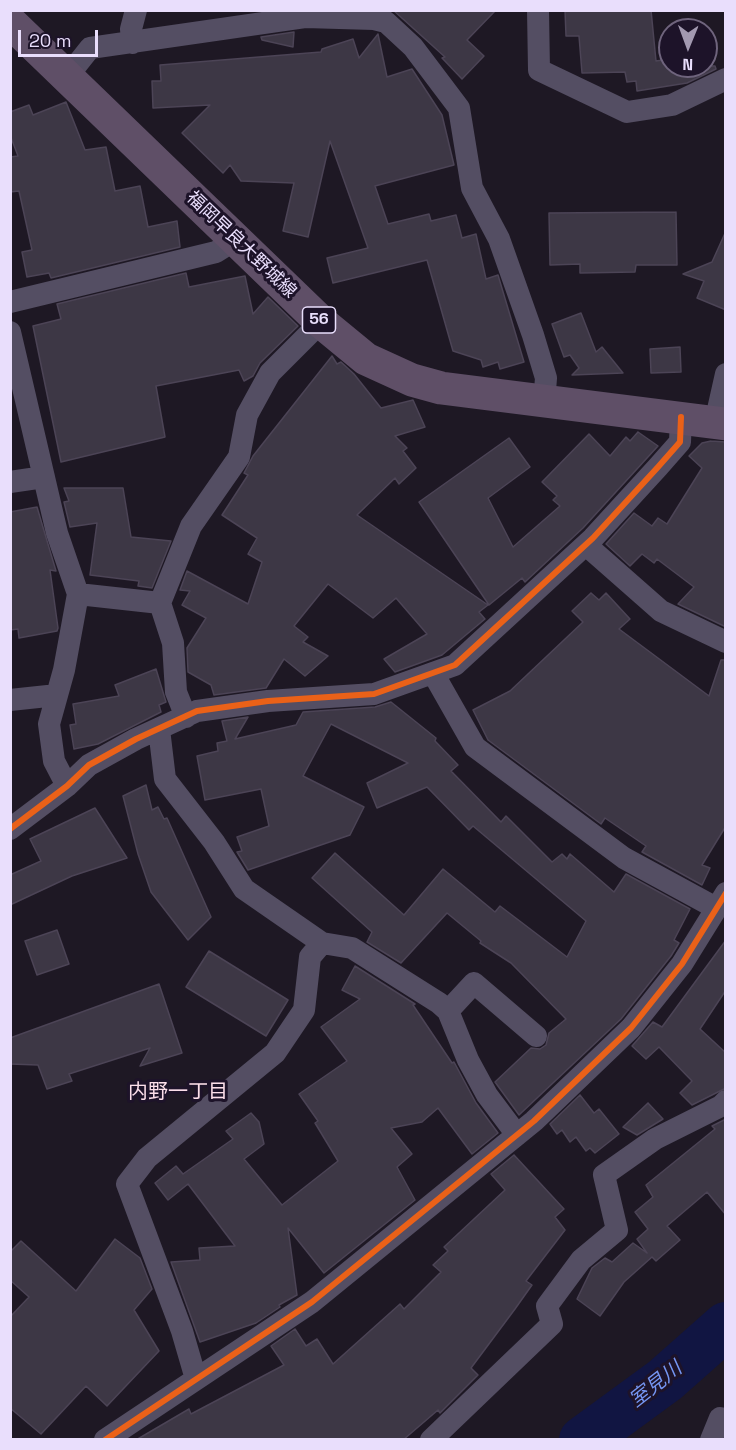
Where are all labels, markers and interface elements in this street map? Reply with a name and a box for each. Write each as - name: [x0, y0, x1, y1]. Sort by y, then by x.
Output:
- scale bar: [21, 18, 100, 56]
- north arrow: [658, 18, 718, 78]
- text: 20 m: [29, 29, 72, 52]
- text: N: [682, 54, 693, 75]
- street label: 福岡早良大野城線: [182, 187, 300, 303]
- road number: 56: [302, 307, 336, 333]
- district label: 内野一丁目: [128, 1081, 228, 1105]
- water label: 室見川: [625, 1357, 687, 1413]

